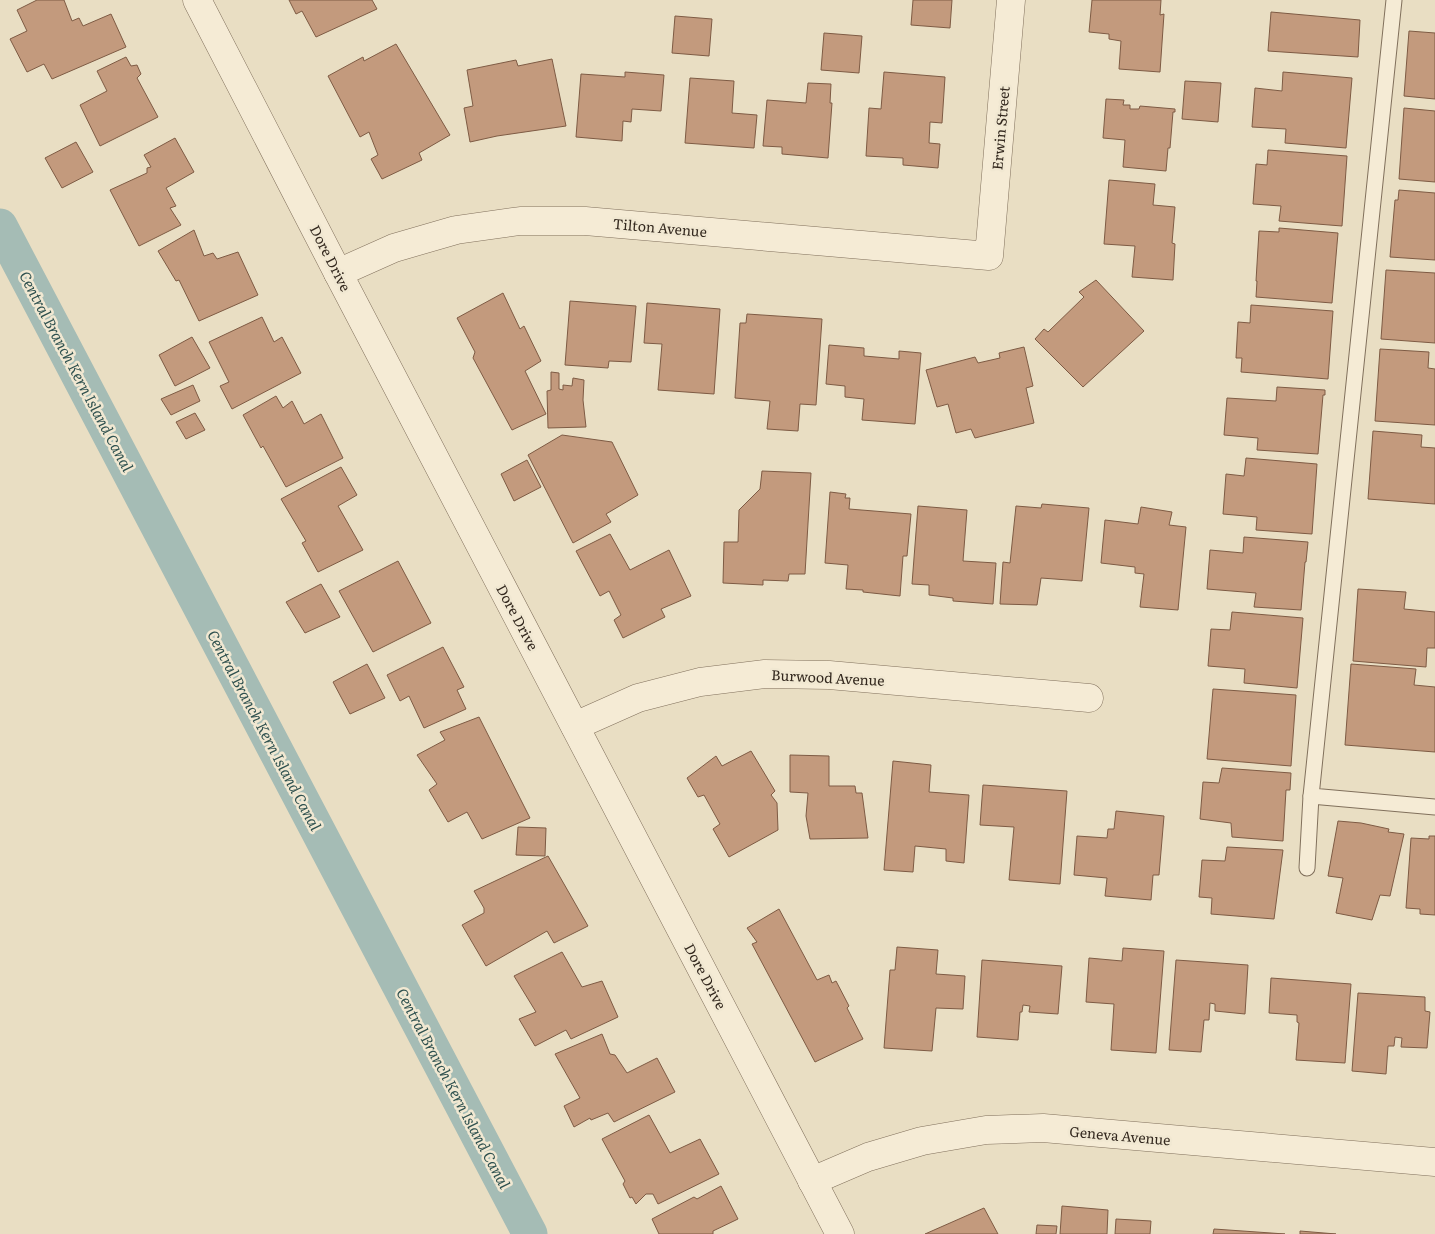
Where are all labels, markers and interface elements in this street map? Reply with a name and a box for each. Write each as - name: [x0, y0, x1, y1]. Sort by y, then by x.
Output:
- street label: Erwin Street: [986, 85, 1014, 171]
- street label: Tilton Avenue: [612, 213, 708, 241]
- street label: Dore Drive: [306, 221, 356, 295]
- water label: Central Branch Kern Island Canal: [14, 267, 140, 476]
- street label: Dore Drive: [492, 580, 544, 654]
- water label: Central Branch Kern Island Canal: [202, 626, 328, 835]
- street label: Burwood Avenue: [771, 664, 885, 690]
- street label: Dore Drive: [680, 939, 732, 1013]
- water label: Central Branch Kern Island Canal: [391, 984, 517, 1193]
- street label: Geneva Avenue: [1069, 1121, 1171, 1149]

